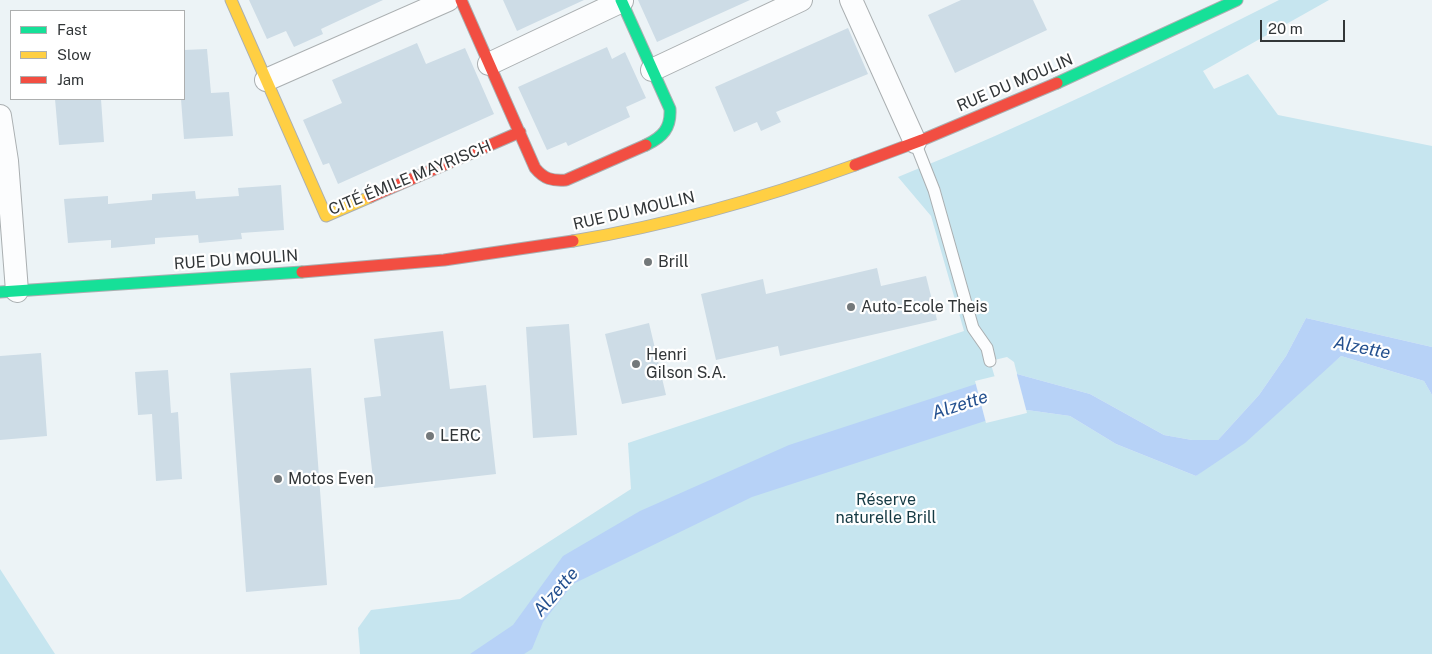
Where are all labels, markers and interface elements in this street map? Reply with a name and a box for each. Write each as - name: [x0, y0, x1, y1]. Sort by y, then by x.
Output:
- legend: [10, 10, 185, 100]
- scale bar: [1262, 10, 1347, 42]
- text: 20 m: [1268, 20, 1303, 37]
- text: Fast: [57, 21, 87, 38]
- text: Slow: [57, 46, 91, 63]
- street label: RUE DU MOULIN: [954, 50, 1076, 116]
- text: Jam: [57, 71, 84, 88]
- street label: CITÉ ÉMILE MAYRISCH: [326, 137, 494, 219]
- street label: RUE DU MOULIN: [571, 188, 697, 234]
- street label: RUE DU MOULIN: [173, 246, 299, 274]
- place label: Brill: [658, 252, 689, 272]
- marker: Brill: [642, 256, 654, 268]
- place label: Auto-Ecole Theis: [861, 297, 988, 317]
- marker: Auto-Ecole Theis: [845, 301, 857, 313]
- water label: Alzette: [1332, 332, 1392, 364]
- place label: Henri Gilson S.A.: [646, 345, 726, 383]
- marker: Henri Gilson S.A.: [630, 358, 642, 370]
- water label: Alzette: [929, 386, 991, 424]
- place label: LERC: [440, 426, 481, 446]
- marker: LERC: [424, 430, 436, 442]
- place label: Motos Even: [288, 469, 374, 489]
- marker: Motos Even: [272, 473, 284, 485]
- park label: Réserve naturelle Brill: [836, 490, 936, 528]
- water label: Alzette: [529, 563, 583, 621]

